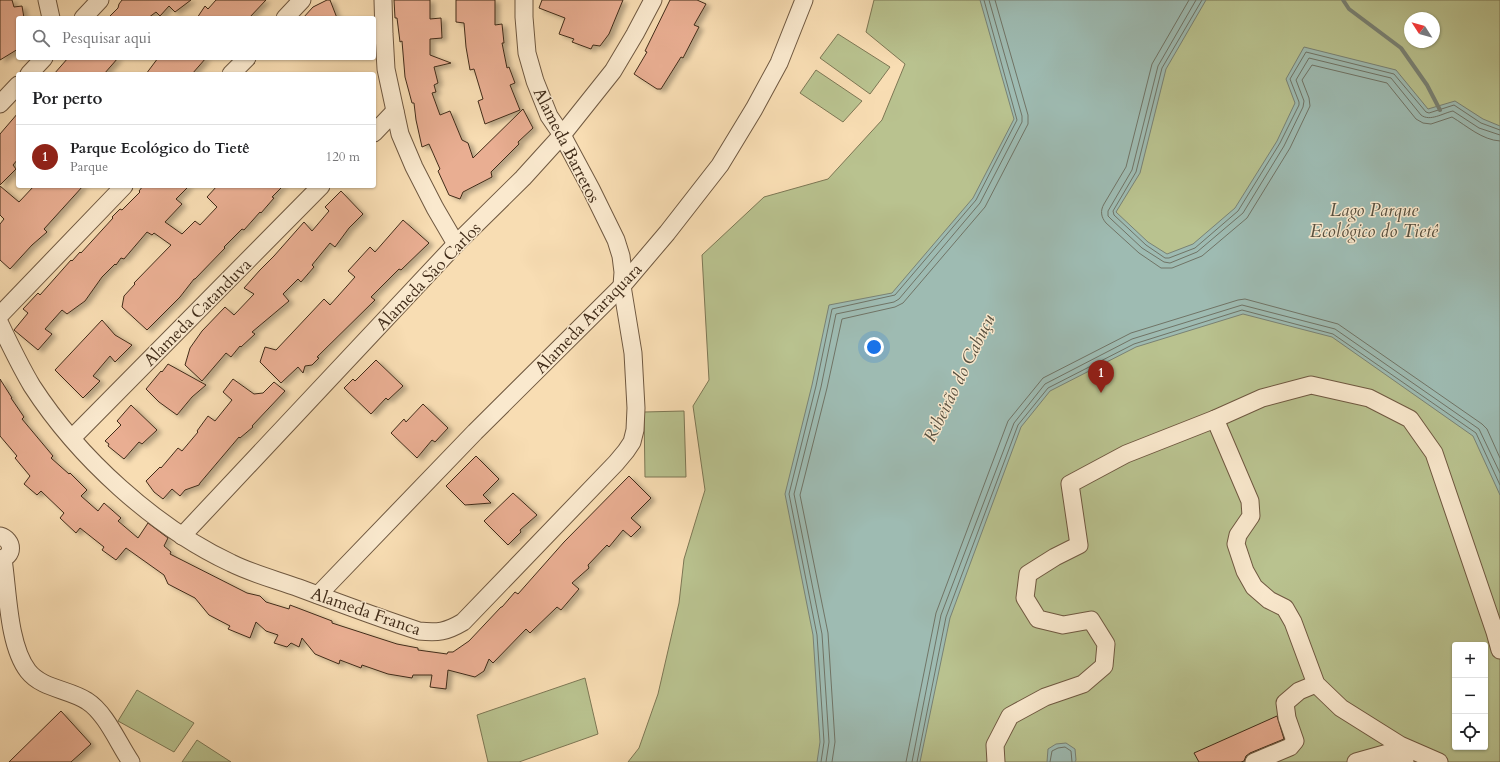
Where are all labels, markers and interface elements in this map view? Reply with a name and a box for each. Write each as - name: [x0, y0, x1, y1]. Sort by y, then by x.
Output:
- north arrow: [1404, 12, 1440, 48]
- search box: [16, 16, 376, 60]
- icon: search: [30, 27, 52, 49]
- text: Pesquisar aqui: [62, 28, 151, 48]
- street label: Alameda Barretos: [528, 84, 606, 207]
- text: Por perto: [32, 87, 102, 110]
- text: Parque Ecológico do Tietê: [70, 138, 250, 158]
- text: 1: [42, 148, 48, 166]
- text: 120 m: [326, 148, 360, 166]
- text: Parque: [70, 158, 108, 176]
- water label: Lago Parque Ecológico do Tietê: [1310, 198, 1439, 244]
- street label: Alameda São Carlos: [371, 217, 486, 335]
- street label: Alameda Catanduva: [138, 253, 257, 371]
- street label: Alameda Araraquara: [530, 258, 648, 379]
- water label: Ribeirão do Cabuçu: [918, 310, 1001, 446]
- your location: [864, 337, 884, 357]
- pin: 1: [1088, 360, 1114, 393]
- street label: Alameda Franca: [308, 582, 424, 641]
- map controls: [1452, 642, 1488, 750]
- button: +: [1452, 642, 1488, 678]
- button: −: [1452, 678, 1488, 714]
- button: locate: [1452, 714, 1488, 750]

